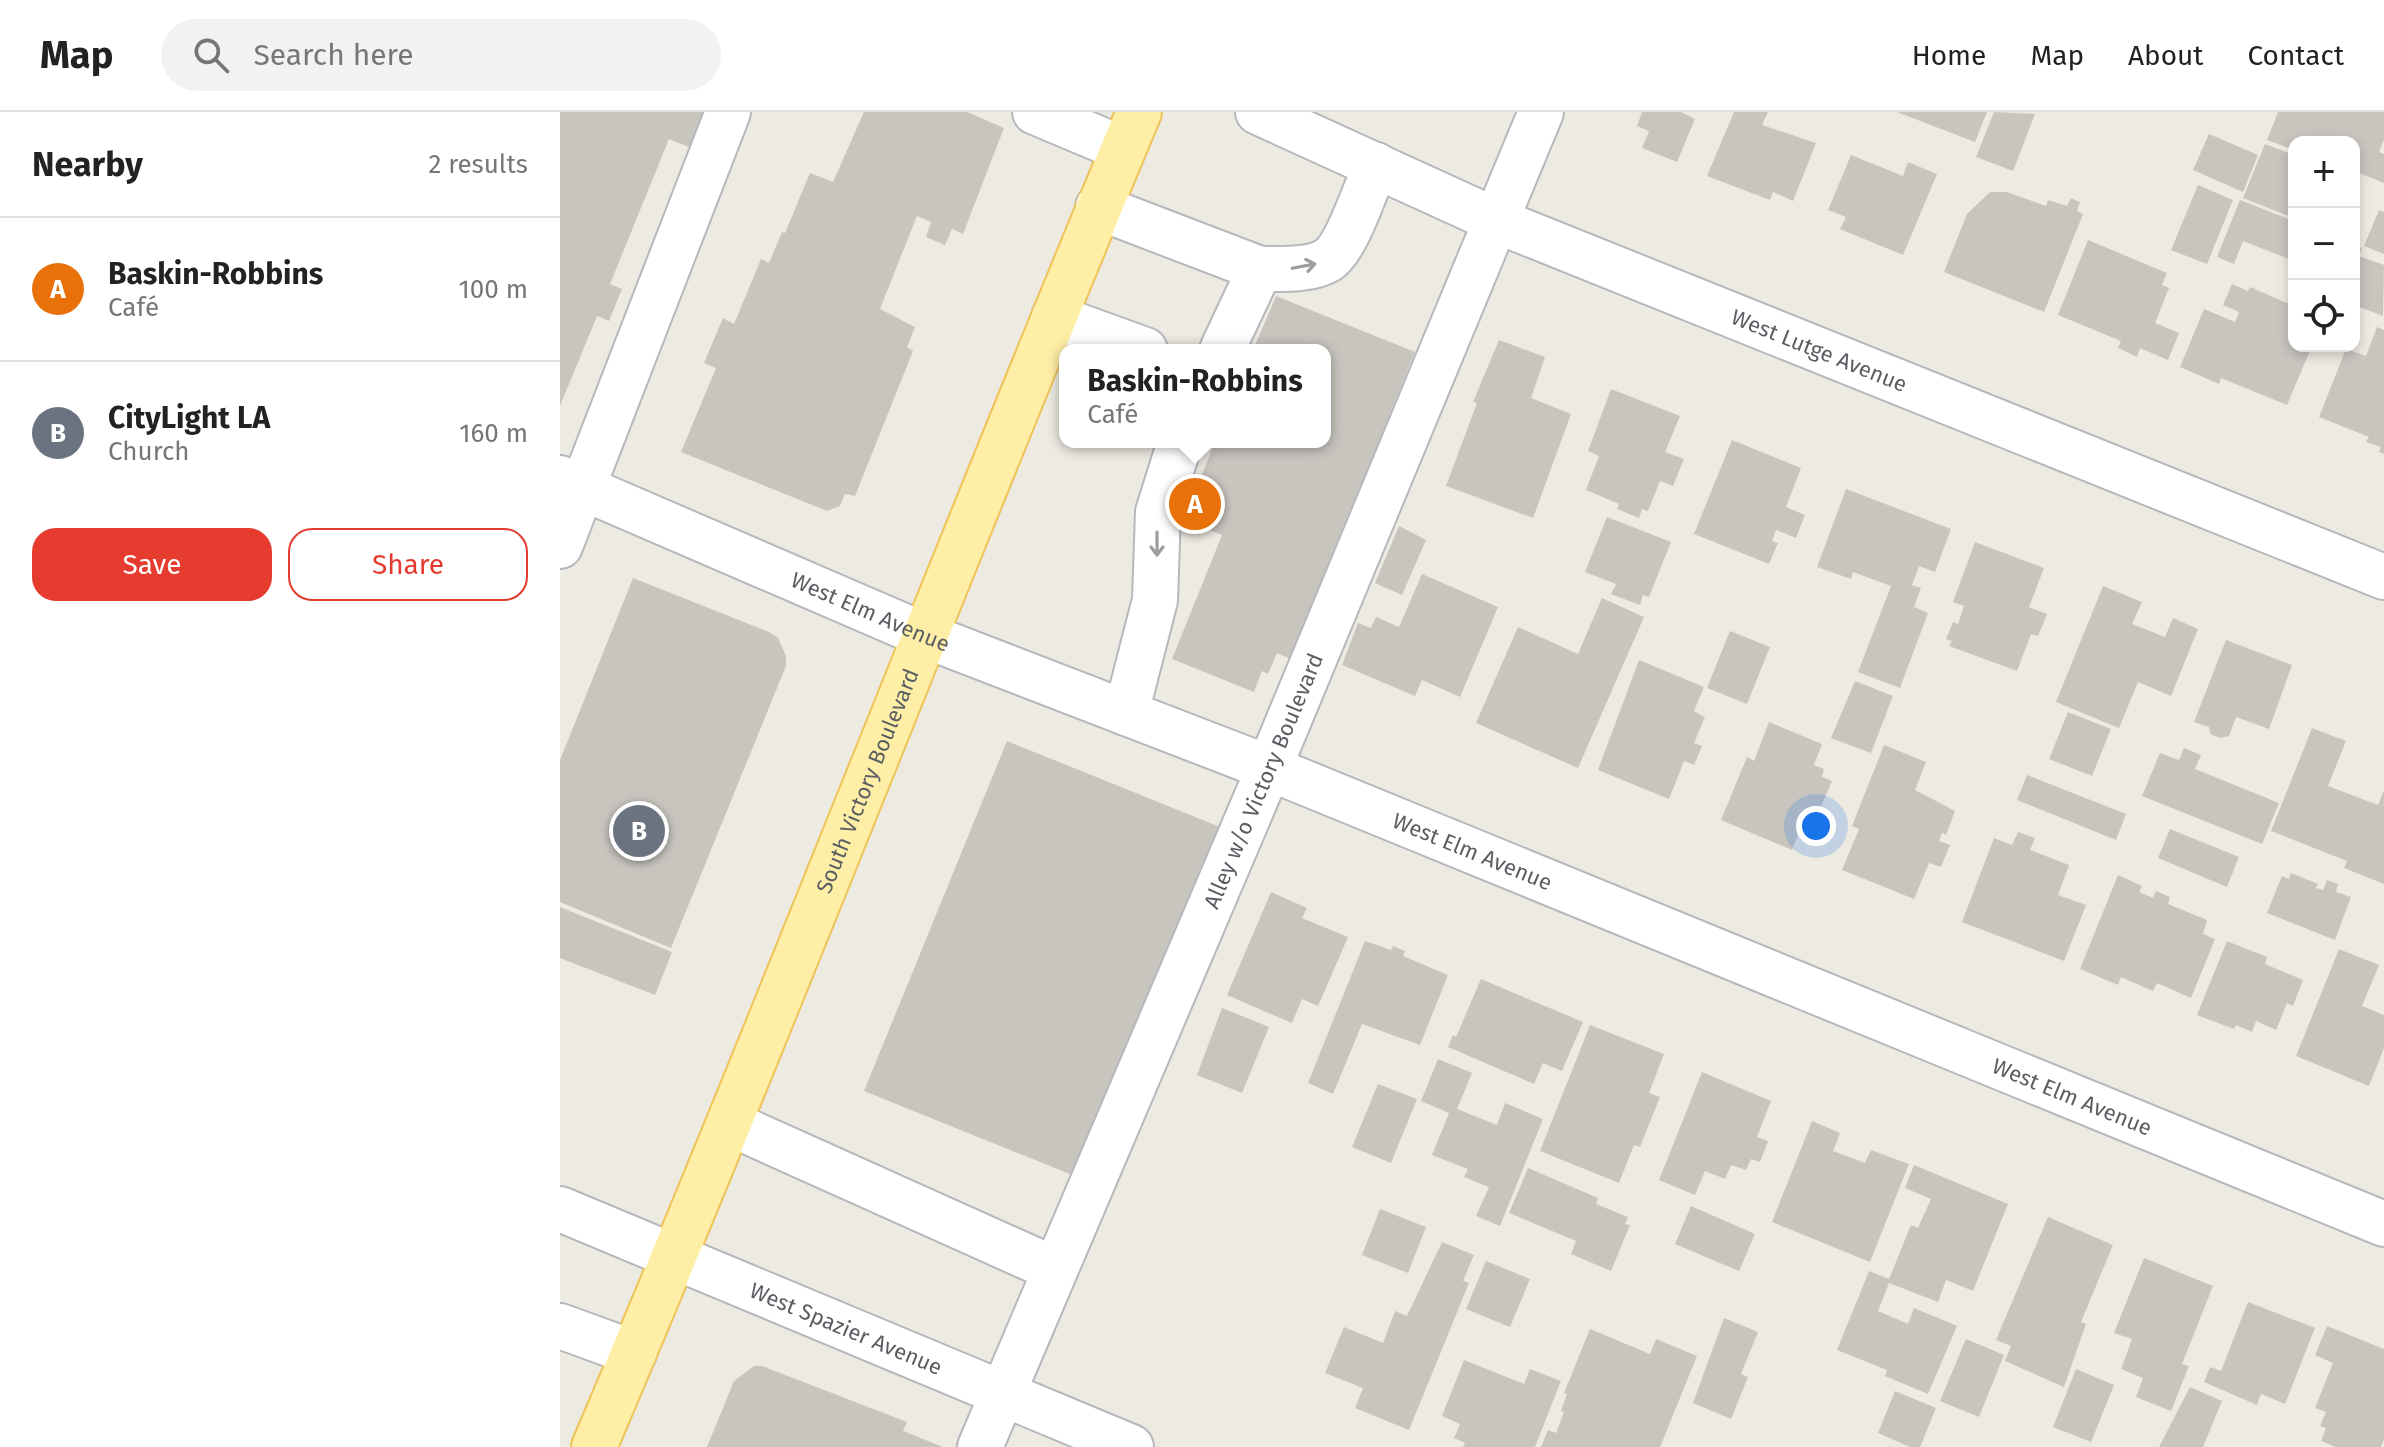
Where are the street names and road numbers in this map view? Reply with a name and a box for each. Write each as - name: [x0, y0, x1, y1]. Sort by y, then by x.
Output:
- street label: West Lutge Avenue: [1727, 303, 1911, 398]
- street label: West Elm Avenue: [787, 566, 953, 658]
- street label: Alley w/o Victory Boulevard: [1198, 649, 1329, 912]
- street label: South Victory Boulevard: [810, 665, 925, 897]
- street label: West Elm Avenue: [1389, 807, 1556, 896]
- street label: West Elm Avenue: [1988, 1052, 2156, 1142]
- street label: West Spazier Avenue: [746, 1277, 946, 1381]

